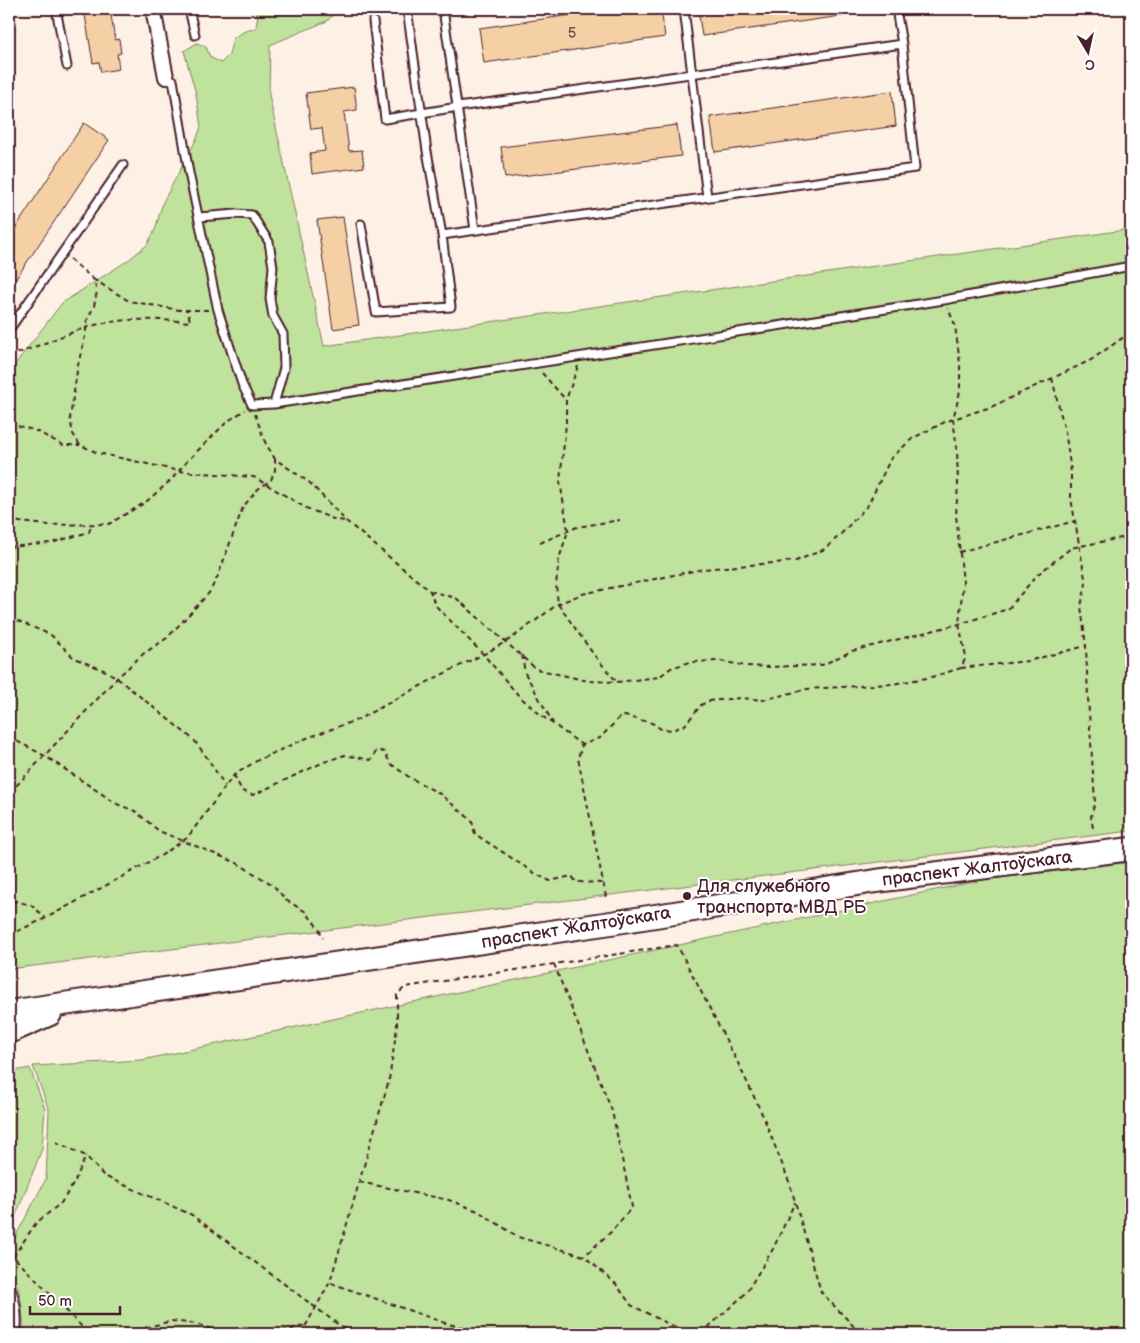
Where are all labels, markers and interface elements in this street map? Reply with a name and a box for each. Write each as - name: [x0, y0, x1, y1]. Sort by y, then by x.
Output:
- house number: 5: [568, 24, 576, 43]
- north arrow: [1062, 28, 1112, 78]
- text: С: [1084, 55, 1096, 74]
- street label: праспект Жалтоўскага: [881, 846, 1074, 891]
- place label: Для служебного транспорта МВД РБ: [697, 876, 867, 918]
- marker: Для служебного транспорта МВД РБ: [681, 890, 693, 902]
- street label: праспект Жалтоўскага: [480, 902, 673, 953]
- scale bar: [30, 1283, 120, 1315]
- text: 50 m: [38, 1292, 72, 1311]

